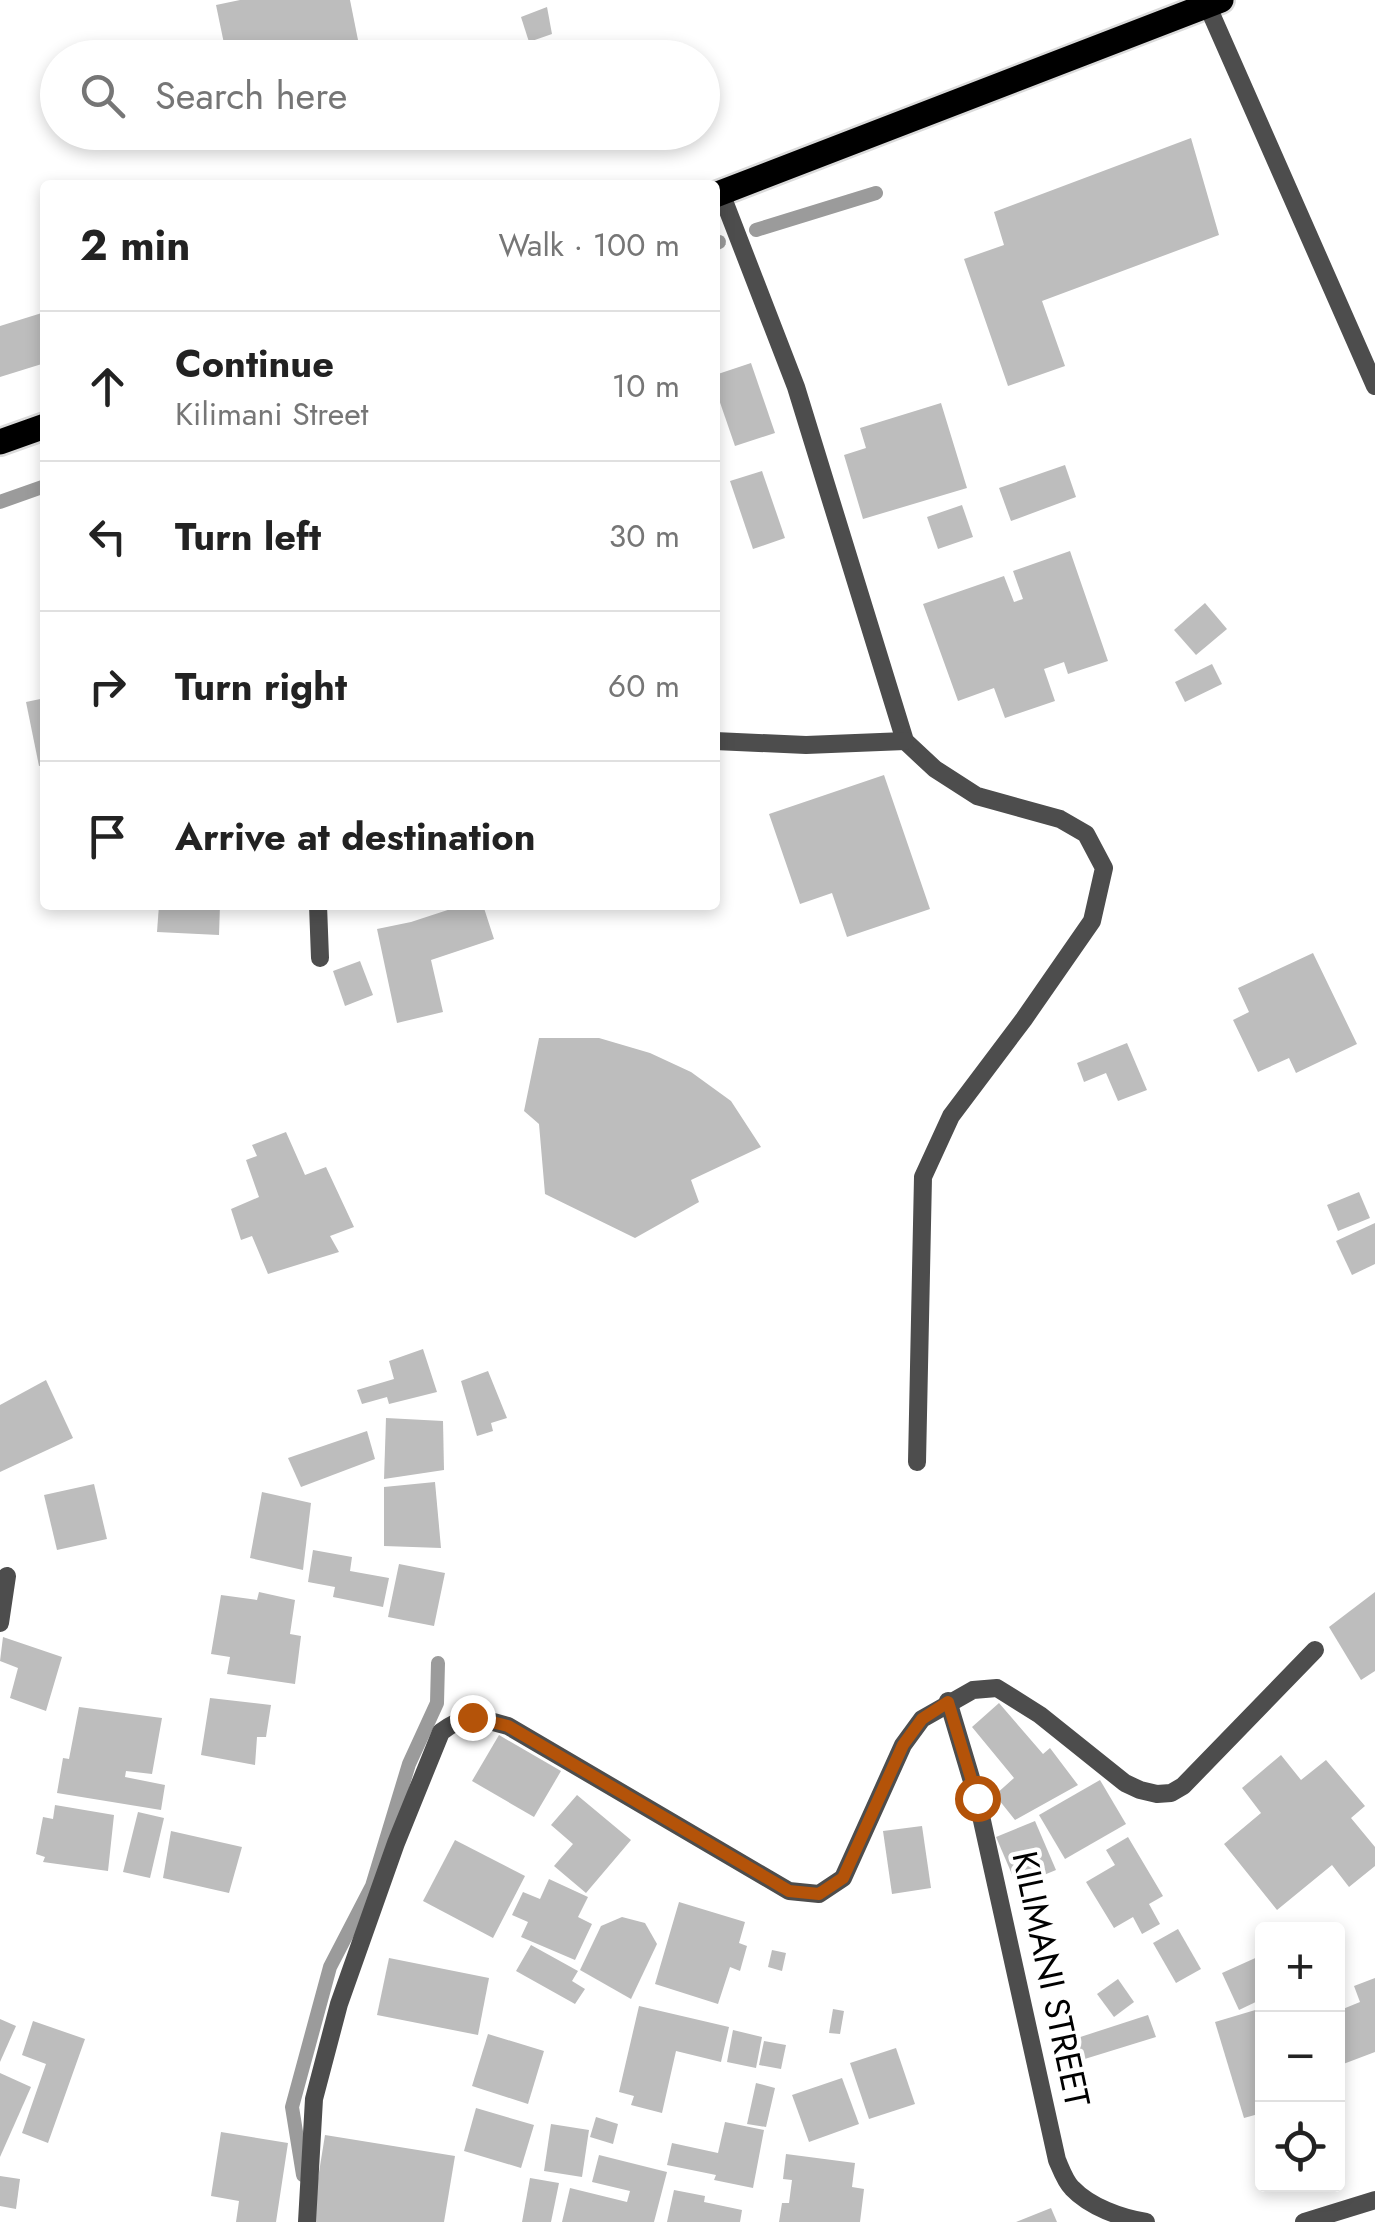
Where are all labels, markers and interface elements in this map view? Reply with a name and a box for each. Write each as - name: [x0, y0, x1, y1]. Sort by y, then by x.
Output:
- search box: [40, 40, 720, 150]
- icon: search: [75, 68, 130, 123]
- text: Search here: [155, 68, 347, 123]
- text: 2 min: [80, 215, 190, 276]
- text: Walk · 100 m: [499, 222, 680, 268]
- text: Continue: [175, 336, 334, 391]
- icon: ahead: [80, 359, 135, 414]
- text: 10 m: [612, 363, 680, 409]
- text: Kilimani Street: [175, 391, 369, 437]
- icon: left: [80, 509, 135, 564]
- text: Turn left: [175, 509, 321, 564]
- text: 30 m: [609, 513, 680, 559]
- icon: right: [80, 659, 135, 714]
- text: Turn right: [175, 659, 347, 714]
- text: 60 m: [608, 663, 680, 709]
- icon: arrive: [80, 809, 135, 864]
- text: Arrive at destination: [175, 809, 536, 864]
- route end: [450, 1695, 496, 1741]
- route start: [955, 1776, 1001, 1822]
- street label: KILIMANI STREET: [1000, 1847, 1102, 2111]
- map controls: [1255, 1922, 1345, 2192]
- button: +: [1255, 1922, 1345, 2012]
- button: −: [1255, 2012, 1345, 2102]
- button: locate: [1255, 2102, 1345, 2192]

